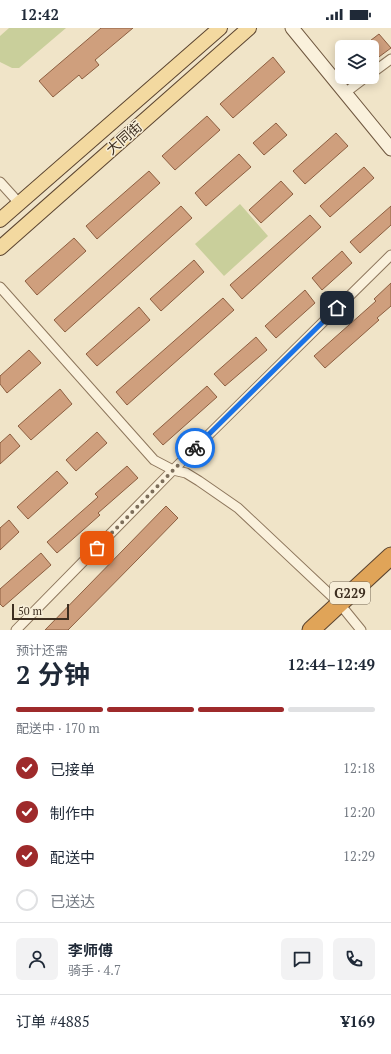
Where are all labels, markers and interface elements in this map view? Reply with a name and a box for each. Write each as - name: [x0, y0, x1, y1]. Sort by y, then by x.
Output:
- text: 12:42: [20, 4, 59, 24]
- map controls: [335, 40, 379, 84]
- button: layers: [335, 40, 379, 84]
- street label: 大同街: [102, 117, 146, 159]
- pin: [320, 291, 354, 325]
- icon: home: [326, 297, 348, 319]
- courier: [175, 428, 215, 468]
- icon: bike: [184, 437, 206, 459]
- pin: [80, 531, 114, 565]
- icon: bag: [86, 537, 108, 559]
- road number: G229: [330, 582, 370, 604]
- scale bar: [12, 602, 69, 621]
- text: 50 m: [18, 604, 42, 618]
- text: 预计还需: [16, 641, 68, 659]
- text: 12:44–12:49: [288, 654, 375, 674]
- text: 2 分钟: [16, 657, 90, 691]
- text: 配送中 · 170 m: [16, 719, 100, 737]
- icon: check: [16, 757, 38, 779]
- text: 已接单: [50, 759, 95, 779]
- text: 12:18: [343, 759, 375, 777]
- icon: check: [16, 801, 38, 823]
- text: 制作中: [50, 803, 95, 823]
- text: 12:20: [343, 803, 375, 821]
- icon: check: [16, 845, 38, 867]
- text: 配送中: [50, 847, 95, 867]
- text: 12:29: [343, 847, 375, 865]
- text: 已送达: [50, 891, 95, 911]
- button: person: [16, 938, 58, 980]
- button: chat: [281, 938, 323, 980]
- button: phone: [333, 938, 375, 980]
- text: 李师傅: [68, 940, 113, 960]
- text: 骑手 · 4.7: [68, 961, 121, 979]
- text: 订单 #4885: [16, 1011, 90, 1031]
- text: ¥169: [341, 1011, 375, 1031]

